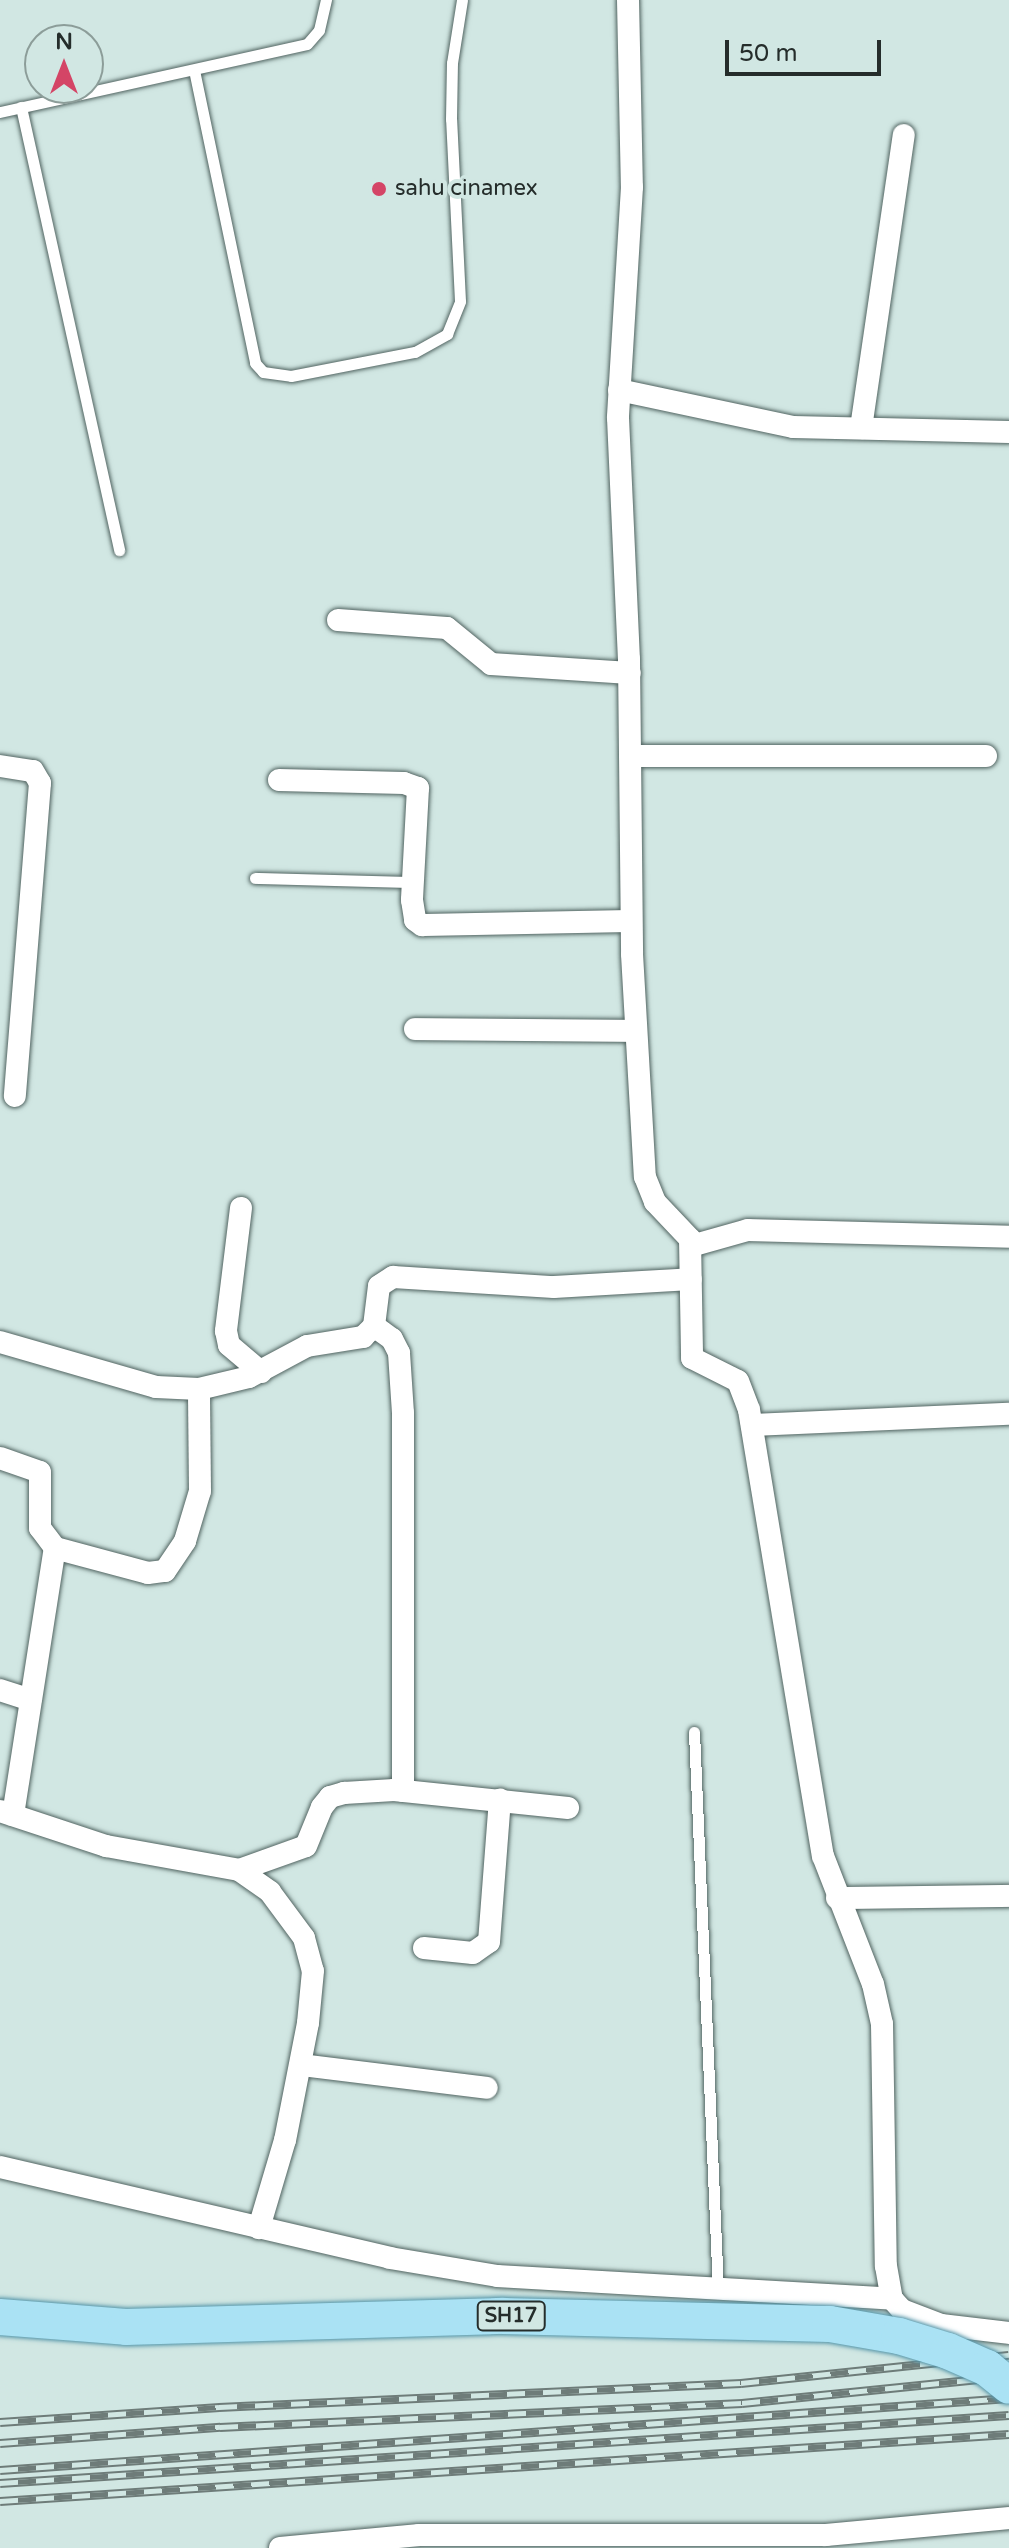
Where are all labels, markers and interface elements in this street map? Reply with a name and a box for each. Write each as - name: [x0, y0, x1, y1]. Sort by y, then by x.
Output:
- north arrow: [24, 24, 104, 104]
- scale bar: [729, 24, 885, 74]
- text: N: [55, 29, 73, 55]
- text: 50 m: [739, 39, 797, 68]
- place label: sahu cinamex: [395, 176, 538, 202]
- marker: sahu cinamex: [370, 180, 388, 198]
- road number: SH17: [475, 2300, 547, 2332]

